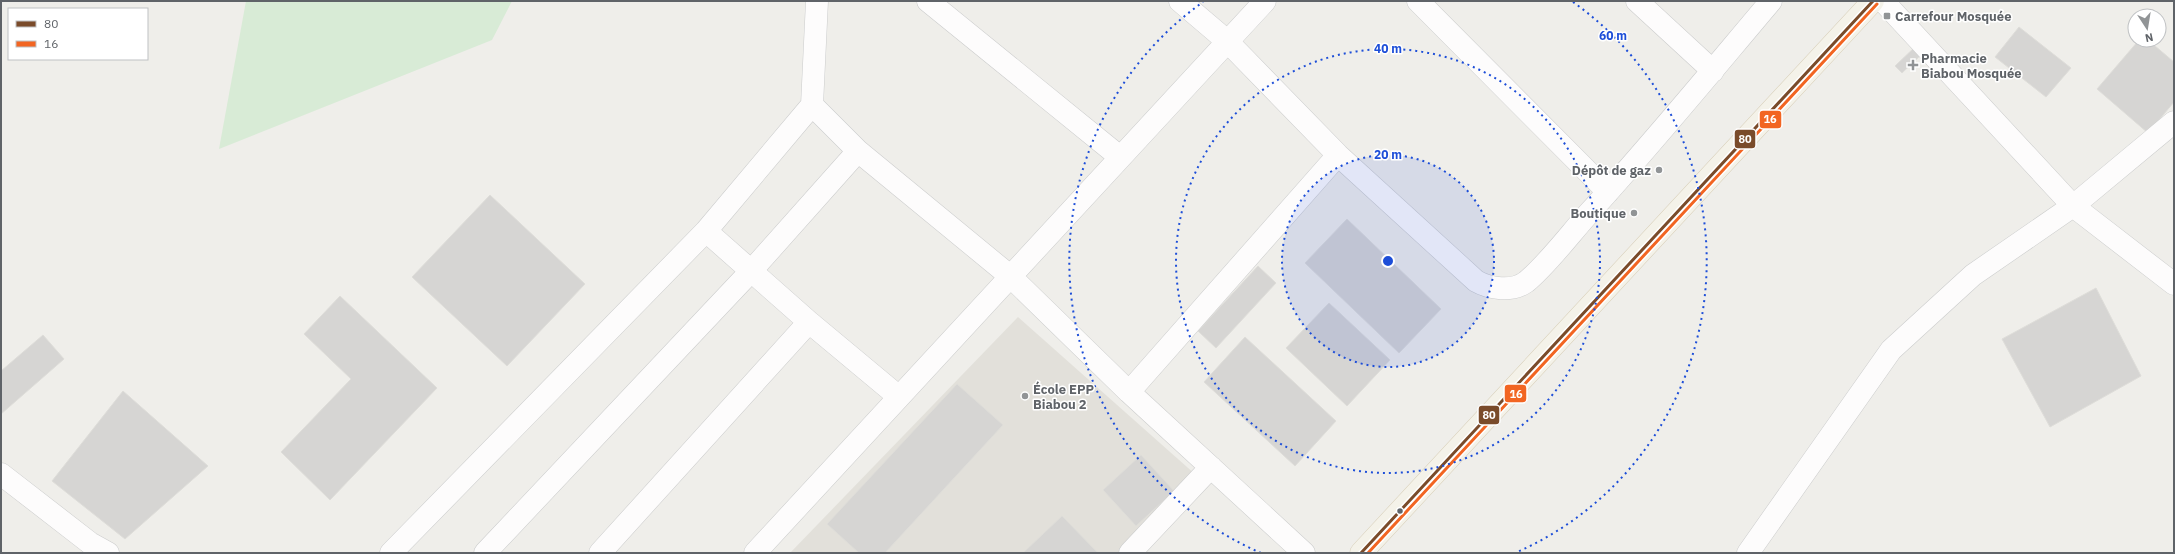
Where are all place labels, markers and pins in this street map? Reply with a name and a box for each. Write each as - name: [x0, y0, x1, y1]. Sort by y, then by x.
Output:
- place label: Carrefour Mosquée: [1895, 8, 2011, 25]
- marker: Carrefour Mosquée: [1882, 11, 1892, 21]
- place label: Pharmacie Biabou Mosquée: [1921, 50, 2022, 82]
- marker: Pharmacie Biabou Mosquée: [1908, 60, 1918, 70]
- place label: Dépôt de gaz: [1572, 162, 1651, 179]
- marker: Dépôt de gaz: [1654, 165, 1664, 175]
- place label: Boutique: [1571, 205, 1626, 222]
- marker: Boutique: [1629, 208, 1639, 218]
- centre of rings: [1381, 254, 1395, 268]
- place label: École EPP Biabou 2: [1033, 381, 1094, 413]
- marker: École EPP Biabou 2: [1020, 391, 1030, 401]
- unlabelled marker: [1395, 506, 1405, 516]

